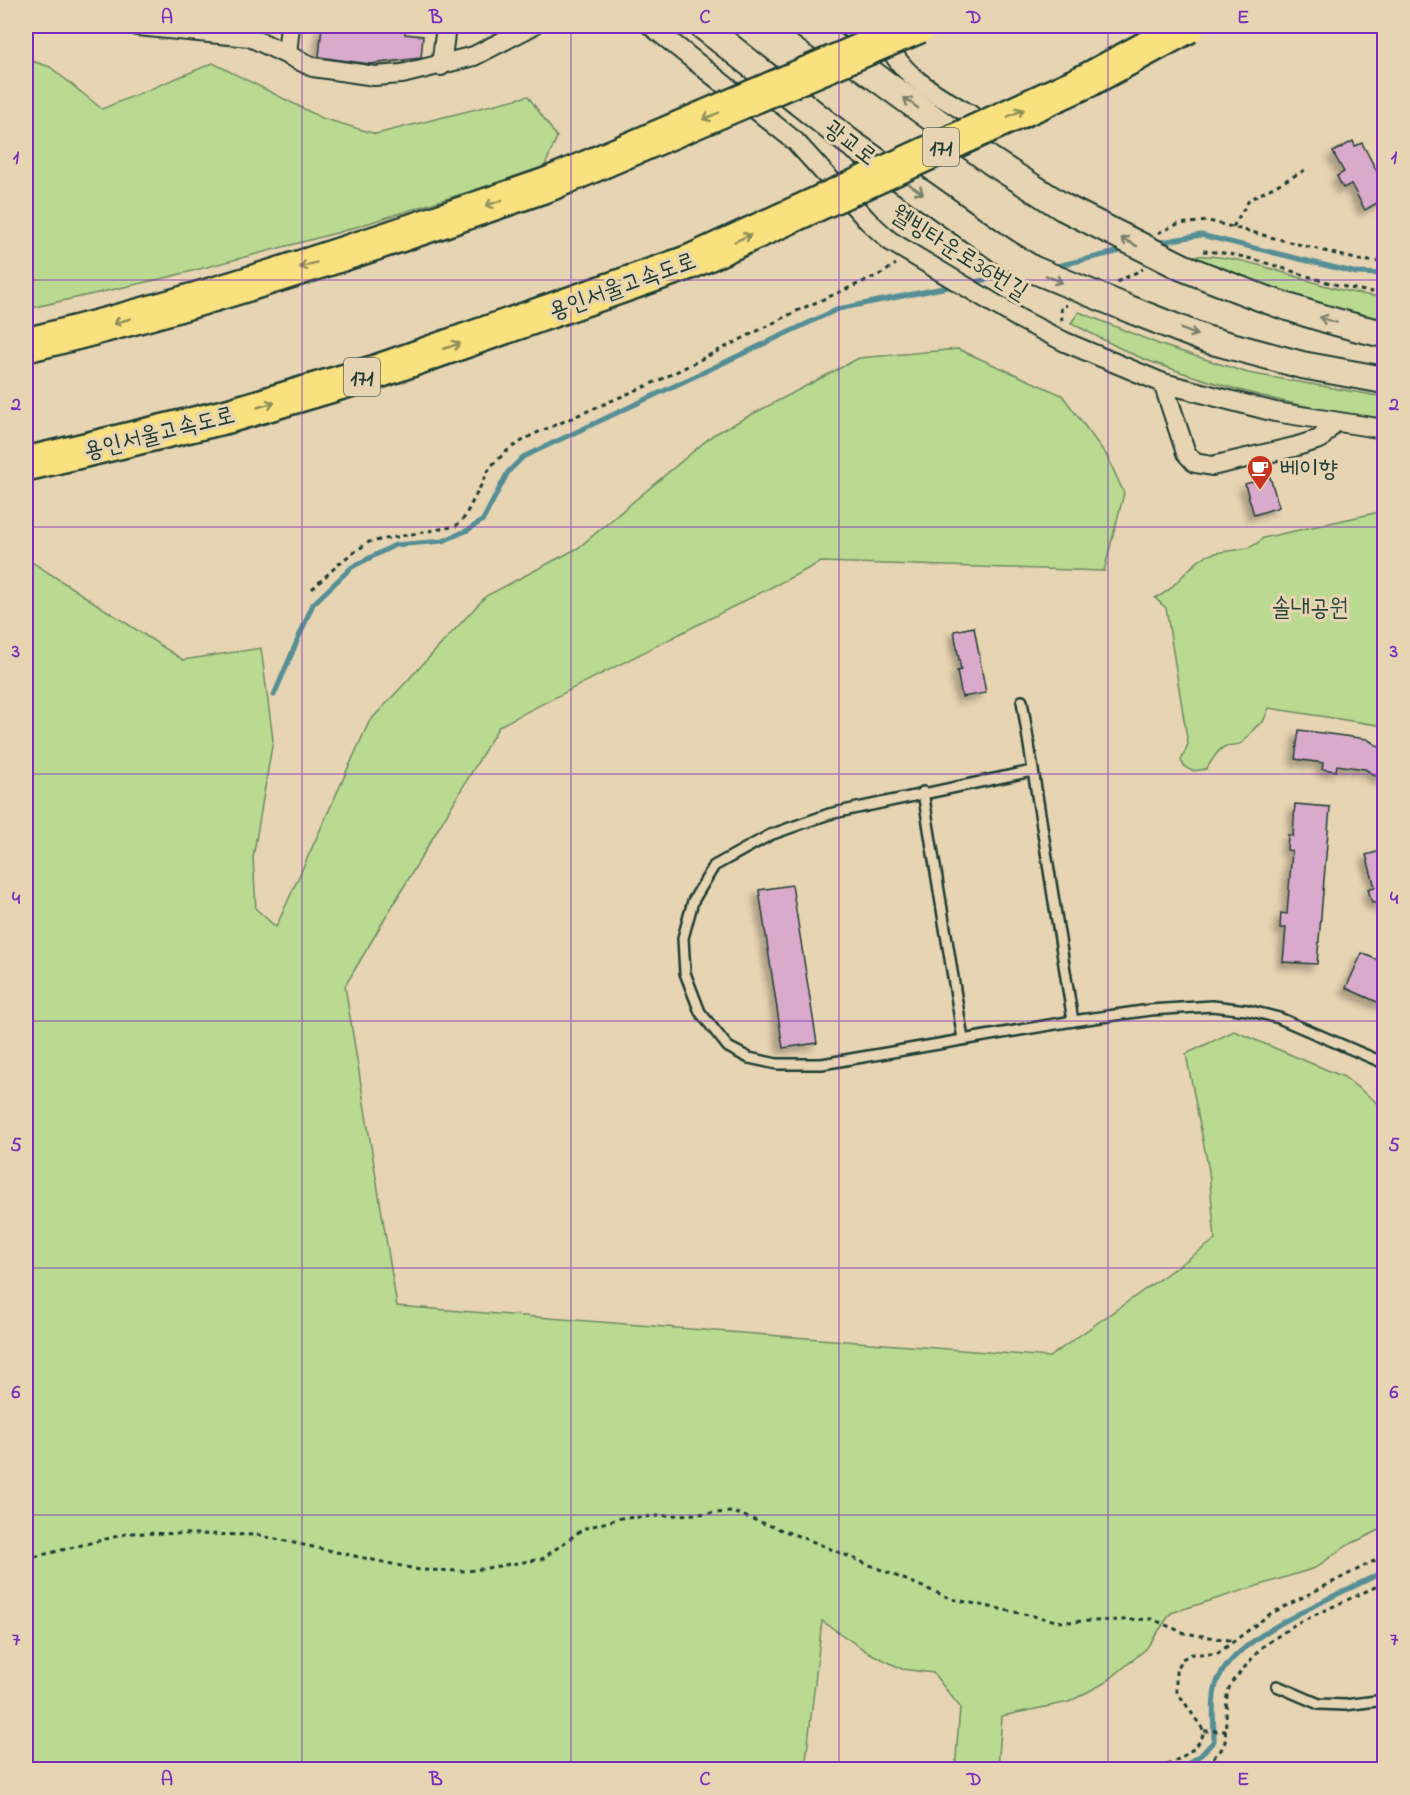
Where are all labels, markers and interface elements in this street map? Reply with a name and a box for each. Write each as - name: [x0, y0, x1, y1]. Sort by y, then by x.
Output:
- text: A: [161, 4, 173, 33]
- text: B: [428, 4, 443, 33]
- text: C: [700, 4, 711, 33]
- text: D: [966, 4, 981, 33]
- text: E: [1237, 4, 1249, 33]
- one-way arrow: [903, 96, 919, 109]
- one-way arrow: [1006, 107, 1025, 118]
- one-way arrow: [702, 110, 720, 122]
- street label: 광교로: [816, 113, 883, 175]
- road number: 171: [923, 128, 959, 166]
- text: 1: [13, 144, 20, 173]
- text: 1: [1391, 144, 1398, 173]
- one-way arrow: [907, 183, 923, 195]
- street label: 웰빙타운로36번길: [883, 198, 1034, 310]
- one-way arrow: [485, 199, 503, 210]
- one-way arrow: [734, 232, 752, 244]
- one-way arrow: [1121, 236, 1139, 247]
- street label: 용인서울고속도로: [544, 244, 701, 330]
- one-way arrow: [299, 260, 318, 271]
- one-way arrow: [1045, 274, 1063, 286]
- one-way arrow: [1319, 314, 1338, 325]
- one-way arrow: [113, 316, 132, 327]
- one-way arrow: [1179, 328, 1197, 339]
- one-way arrow: [442, 339, 460, 350]
- road number: 171: [344, 358, 380, 396]
- text: 2: [10, 391, 21, 420]
- text: 2: [1388, 391, 1399, 420]
- street label: 용인서울고속도로: [80, 399, 239, 470]
- one-way arrow: [256, 399, 275, 410]
- cafe icon: 베이향: [1245, 453, 1275, 491]
- place label: 베이향: [1280, 453, 1338, 488]
- park label: 솔내공원: [1271, 592, 1349, 627]
- text: 3: [11, 638, 20, 667]
- text: 3: [1389, 638, 1398, 667]
- text: 4: [12, 885, 21, 914]
- text: 4: [1390, 885, 1399, 914]
- text: 5: [10, 1132, 22, 1161]
- text: 5: [1388, 1132, 1400, 1161]
- text: 6: [12, 1379, 21, 1408]
- text: 6: [1390, 1379, 1399, 1408]
- text: 7: [12, 1626, 21, 1655]
- text: 7: [1390, 1626, 1399, 1655]
- text: A: [161, 1766, 173, 1795]
- text: B: [428, 1766, 443, 1795]
- text: C: [700, 1766, 711, 1795]
- text: D: [966, 1766, 981, 1795]
- text: E: [1237, 1766, 1249, 1795]

